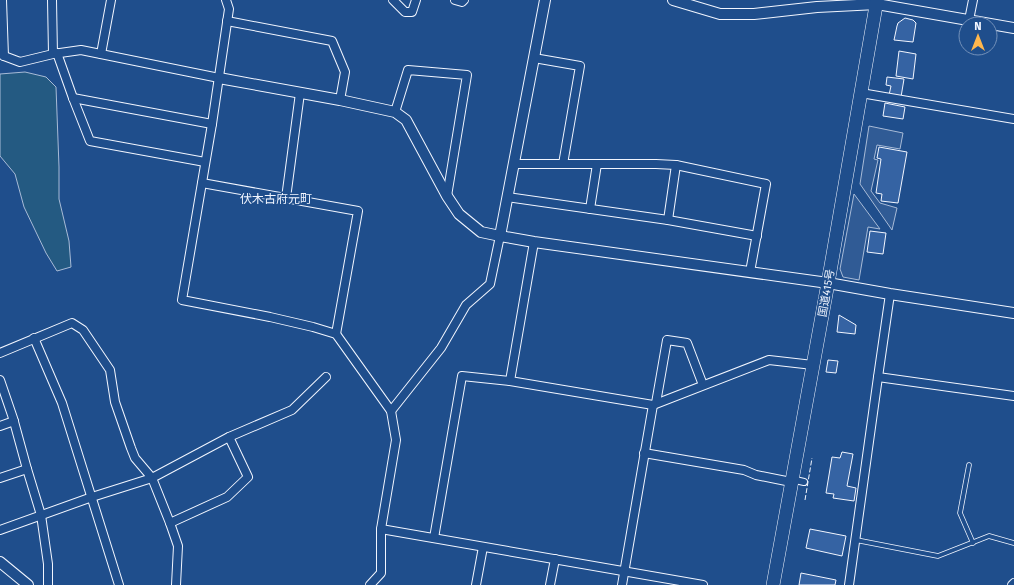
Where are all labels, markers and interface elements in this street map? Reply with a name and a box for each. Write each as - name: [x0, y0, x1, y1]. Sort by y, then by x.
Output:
- north arrow: [958, 16, 998, 56]
- text: N: [974, 20, 982, 33]
- district label: 伏木古府元町: [240, 192, 312, 206]
- street label: 国道415号: [816, 268, 837, 318]

